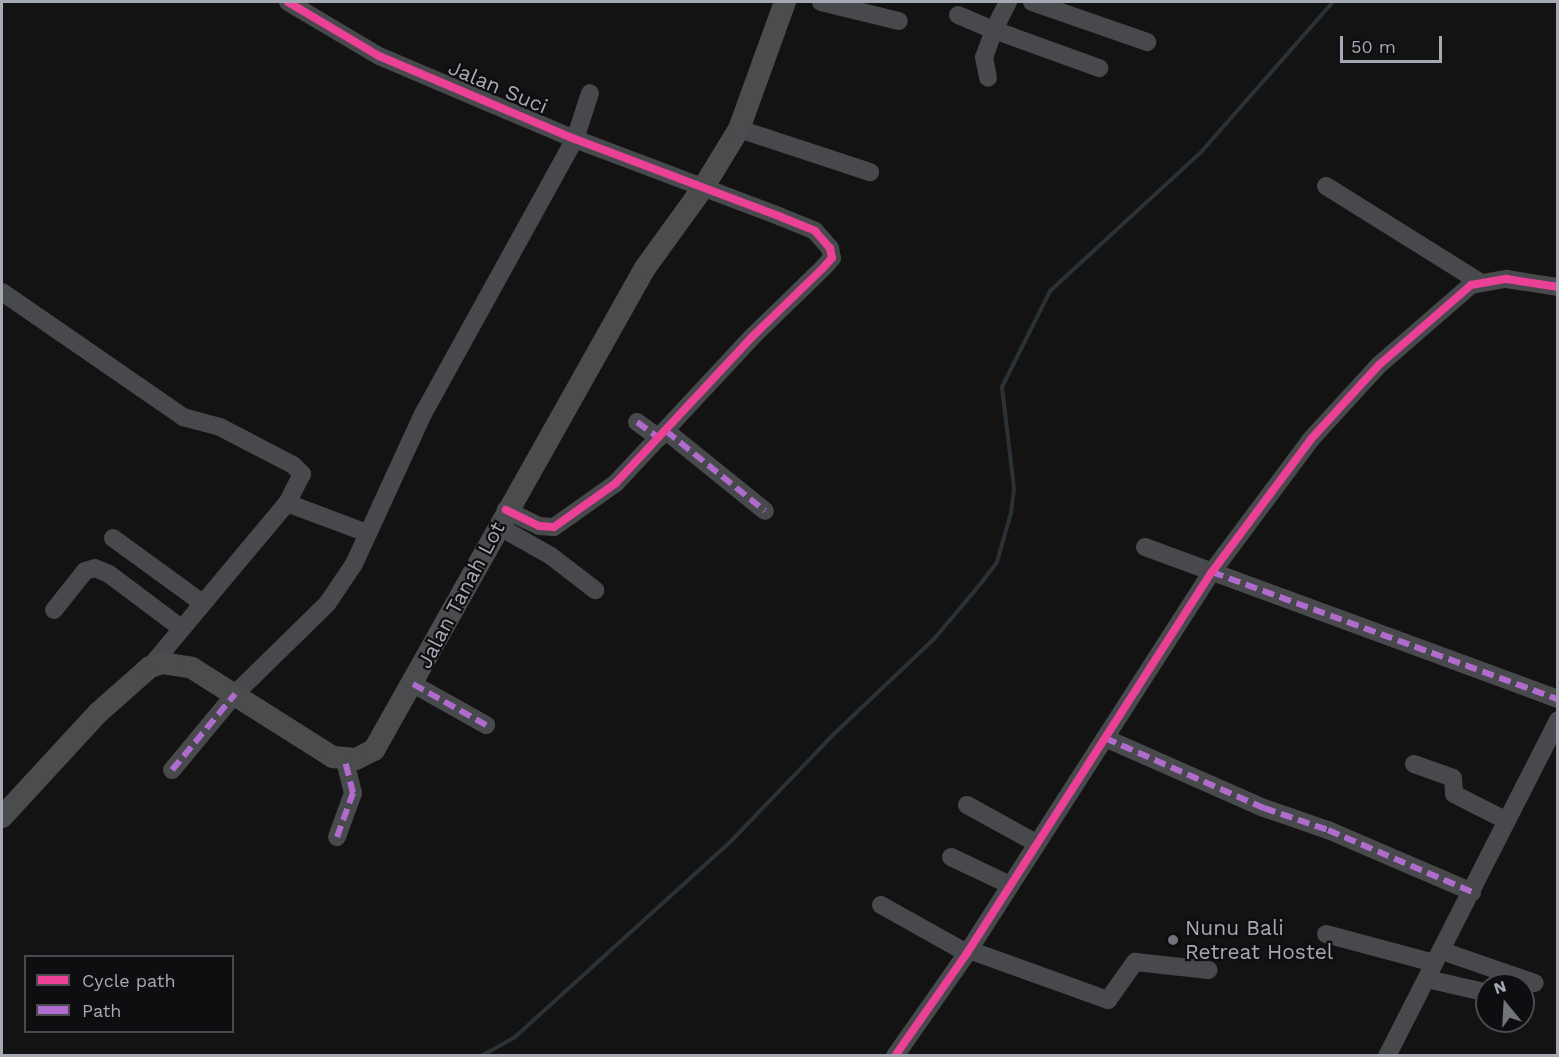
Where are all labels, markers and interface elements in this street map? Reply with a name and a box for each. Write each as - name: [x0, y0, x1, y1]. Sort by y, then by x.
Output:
- scale bar: [1343, 24, 1445, 62]
- text: 50 m: [1351, 36, 1396, 57]
- street label: Jalan Suci: [445, 55, 551, 119]
- street label: Jalan Tanah Lot: [412, 517, 510, 673]
- place label: Nunu Bali Retreat Hostel: [1185, 915, 1333, 965]
- marker: Nunu Bali Retreat Hostel: [1166, 933, 1180, 947]
- legend: [24, 955, 234, 1033]
- text: Cycle path: [82, 970, 176, 991]
- north arrow: [1475, 973, 1535, 1033]
- text: N: [1491, 976, 1508, 998]
- text: Path: [82, 1000, 122, 1021]

